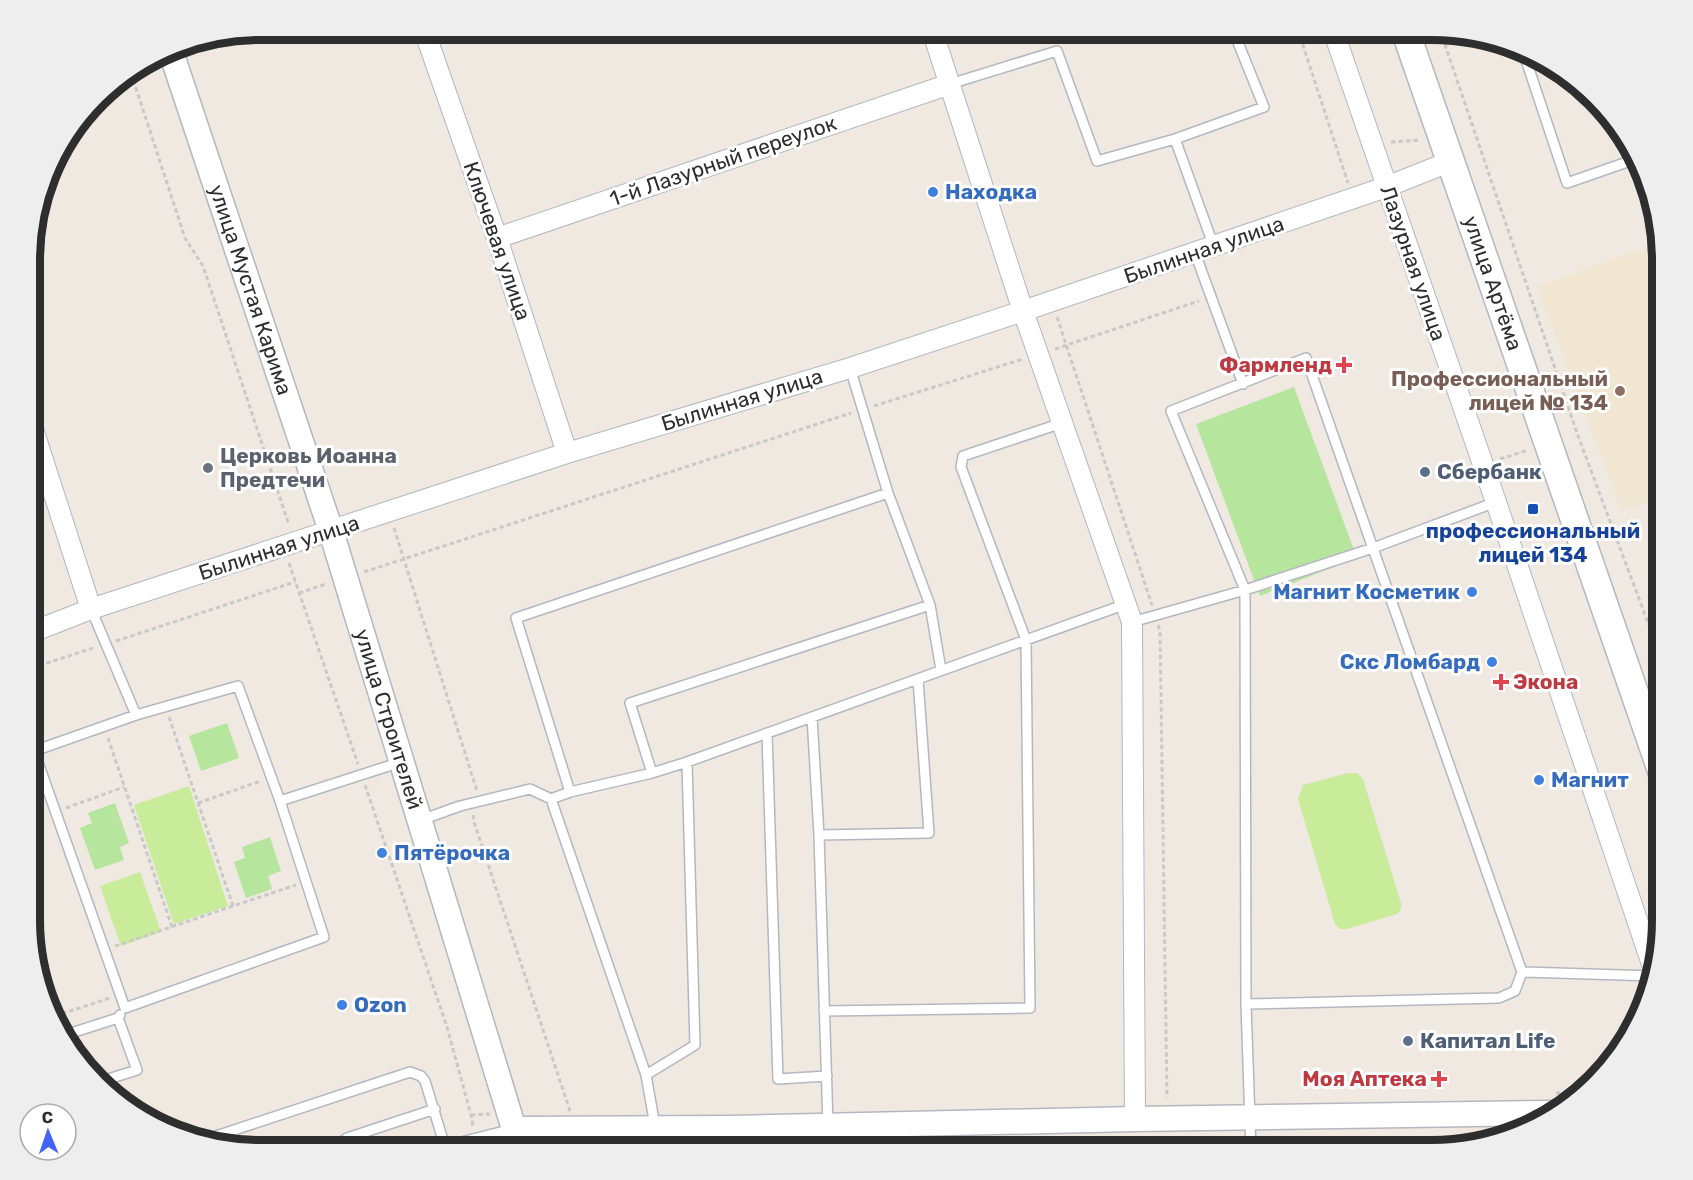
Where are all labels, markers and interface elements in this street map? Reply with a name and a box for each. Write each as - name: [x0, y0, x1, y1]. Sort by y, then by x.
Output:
- street label: 1-й Лазурный переулок: [606, 110, 840, 211]
- street label: Ключевая улица: [459, 158, 536, 323]
- place label: Находка: [945, 179, 1037, 204]
- street label: улица Мустая Карима: [204, 181, 298, 398]
- street label: Лазурная улица: [1375, 182, 1452, 344]
- marker: Находка: [926, 185, 940, 199]
- street label: Былинная улица: [1121, 210, 1287, 289]
- street label: улица Артёма: [1458, 213, 1528, 354]
- place label: Фармленд: [1219, 352, 1332, 377]
- marker: Фармленд: [1337, 358, 1351, 372]
- street label: Былинная улица: [658, 363, 826, 436]
- place label: Профессиональный лицей № 134: [1391, 366, 1608, 415]
- marker: Профессиональный лицей № 134: [1613, 384, 1627, 398]
- place label: Церковь Иоанна Предтечи: [220, 443, 397, 492]
- place label: Сбербанк: [1437, 459, 1542, 484]
- marker: Церковь Иоанна Предтечи: [201, 461, 215, 475]
- marker: Сбербанк: [1418, 465, 1432, 479]
- marker: профессиональный лицей 134: [1526, 502, 1540, 516]
- street label: Былинная улица: [195, 510, 362, 585]
- place label: профессиональный лицей 134: [1426, 518, 1640, 567]
- place label: Магнит Косметик: [1273, 579, 1460, 604]
- marker: Магнит Косметик: [1465, 585, 1479, 599]
- street label: улица Строителей: [350, 626, 428, 812]
- place label: Скс Ломбард: [1340, 649, 1480, 674]
- marker: Скс Ломбард: [1485, 655, 1499, 669]
- place label: Экона: [1513, 669, 1578, 694]
- marker: Экона: [1494, 675, 1508, 689]
- place label: Магнит: [1551, 767, 1629, 792]
- marker: Магнит: [1532, 773, 1546, 787]
- place label: Пятёрочка: [394, 840, 510, 865]
- marker: Пятёрочка: [375, 846, 389, 860]
- place label: Ozon: [354, 992, 407, 1017]
- marker: Ozon: [335, 998, 349, 1012]
- place label: Капитал Life: [1420, 1028, 1555, 1053]
- marker: Капитал Life: [1401, 1034, 1415, 1048]
- place label: Моя Аптека: [1302, 1066, 1427, 1091]
- marker: Моя Аптека: [1432, 1072, 1446, 1086]
- north arrow: [18, 1102, 78, 1162]
- text: С: [42, 1108, 53, 1127]

